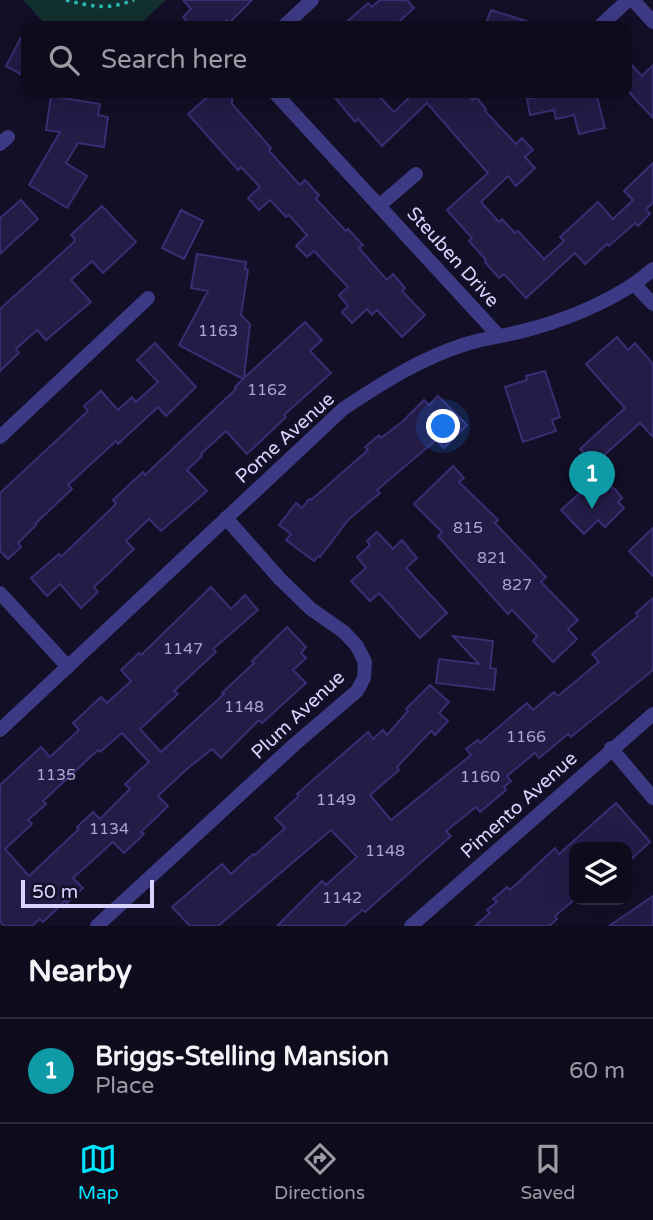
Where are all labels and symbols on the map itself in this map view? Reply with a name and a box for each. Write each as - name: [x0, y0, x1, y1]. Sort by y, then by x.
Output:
- street label: Steuben Drive: [402, 203, 504, 311]
- house number: 1163: [198, 321, 238, 341]
- house number: 1162: [247, 380, 287, 400]
- street label: Pome Avenue: [231, 388, 339, 488]
- your location: [426, 409, 460, 443]
- pin: 1: [569, 451, 615, 509]
- house number: 815: [453, 518, 483, 538]
- house number: 821: [477, 548, 507, 568]
- house number: 827: [502, 575, 532, 595]
- house number: 1147: [163, 639, 203, 659]
- street label: Plum Avenue: [247, 666, 349, 764]
- house number: 1148: [224, 697, 264, 717]
- house number: 1166: [506, 727, 546, 747]
- street label: Pimento Avenue: [456, 747, 582, 863]
- house number: 1135: [36, 765, 76, 785]
- house number: 1160: [460, 767, 500, 787]
- house number: 1149: [316, 790, 356, 810]
- house number: 1134: [89, 819, 129, 839]
- house number: 1148: [365, 841, 405, 861]
- scale bar: [21, 877, 154, 909]
- house number: 1142: [322, 888, 362, 908]

